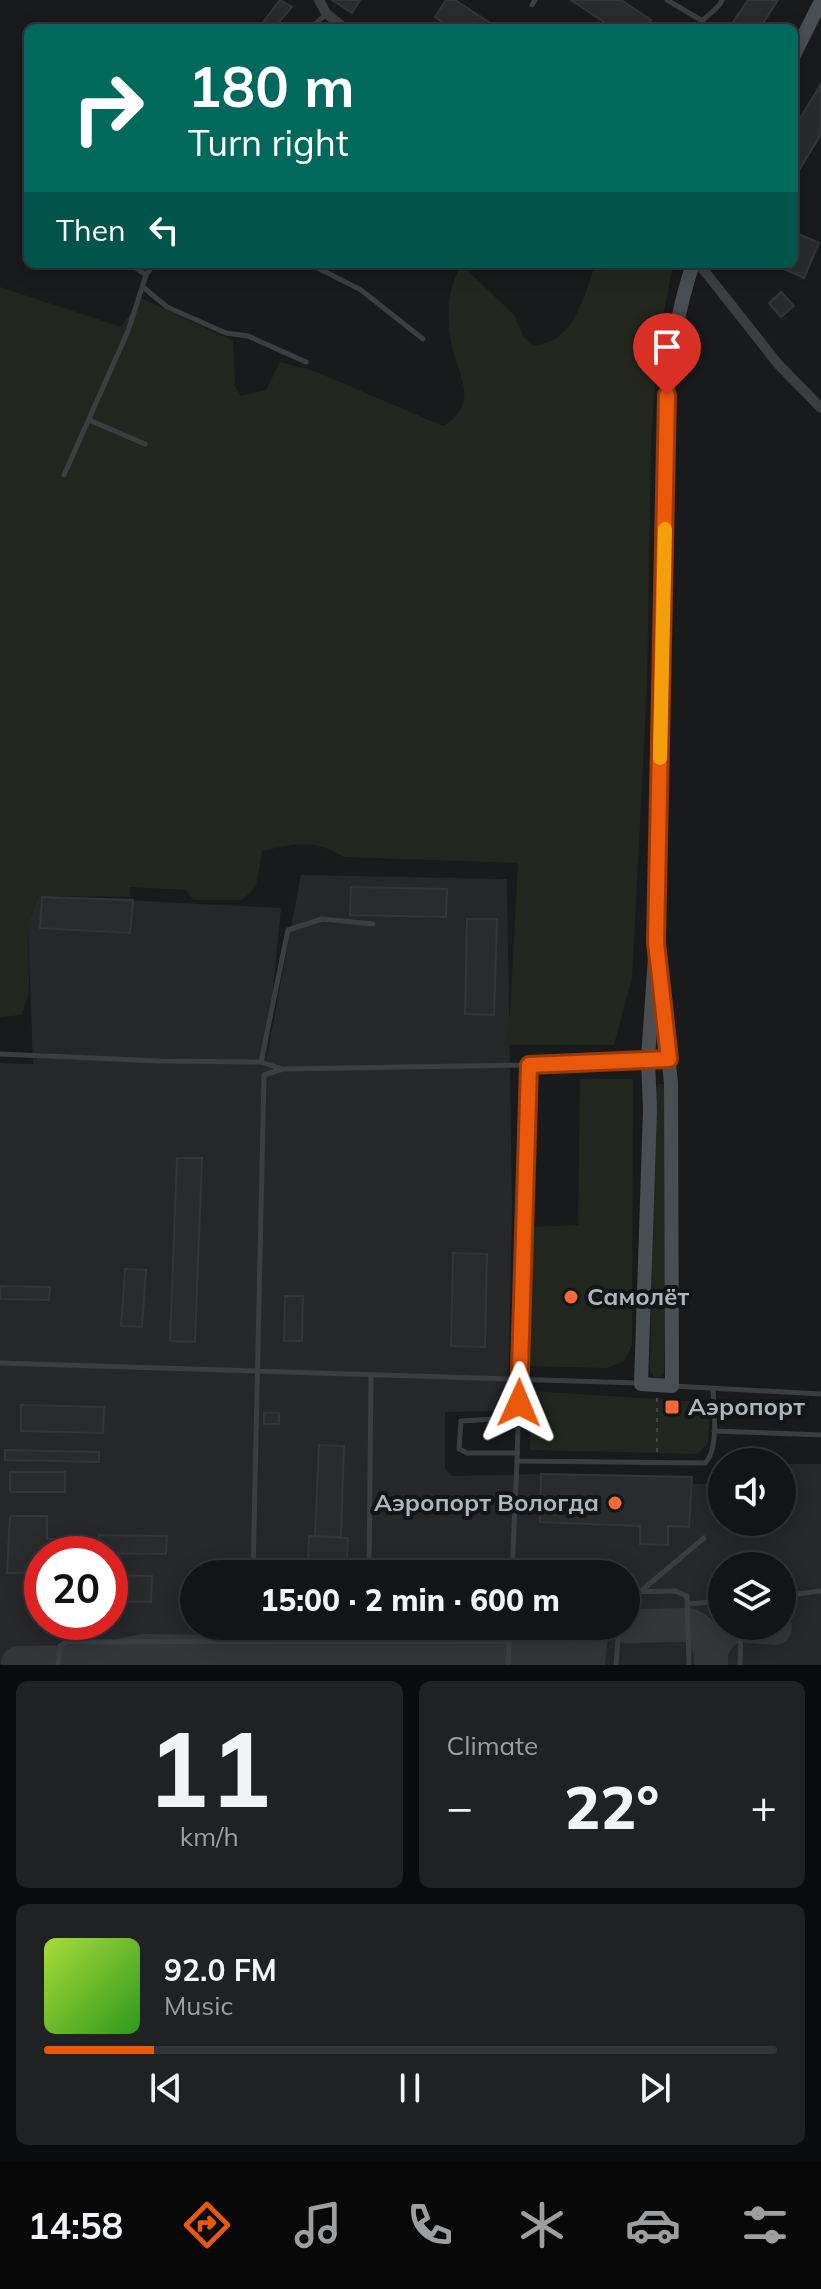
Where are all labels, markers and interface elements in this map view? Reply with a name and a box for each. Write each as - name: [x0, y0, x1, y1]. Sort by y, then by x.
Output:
- text: 180 m: [188, 51, 355, 121]
- icon: right: [56, 56, 160, 160]
- text: Turn right: [188, 120, 349, 165]
- icon: left: [142, 208, 186, 252]
- text: Then: [56, 211, 126, 249]
- pin: [633, 313, 701, 395]
- icon: arrive: [645, 325, 689, 369]
- place label: Самолёт: [587, 1281, 690, 1311]
- marker: Самолёт: [562, 1288, 580, 1306]
- position arrow: [477, 1361, 561, 1445]
- place label: Аэропорт: [688, 1391, 805, 1421]
- marker: Аэропорт: [663, 1398, 681, 1416]
- map controls: [708, 1448, 796, 1640]
- button: sound: [708, 1448, 796, 1536]
- place label: Аэропорт Вологда: [374, 1487, 599, 1517]
- marker: Аэропорт Вологда: [606, 1494, 624, 1512]
- speed limit sign: 20: [24, 1536, 128, 1640]
- button: layers: [708, 1552, 796, 1640]
- text: 15:00 · 2 min · 600 m: [260, 1581, 560, 1619]
- text: 11: [147, 1702, 272, 1833]
- text: Climate: [447, 1729, 538, 1762]
- text: 22°: [564, 1769, 659, 1844]
- text: −: [447, 1779, 473, 1834]
- text: +: [751, 1779, 777, 1834]
- text: km/h: [180, 1820, 239, 1853]
- text: 92.0 FM: [164, 1951, 277, 1989]
- text: Music: [164, 1989, 233, 2022]
- icon: previous: [144, 2066, 188, 2110]
- icon: pause: [388, 2066, 432, 2110]
- icon: next: [633, 2066, 677, 2110]
- icon: directions: [179, 2197, 235, 2253]
- icon: music: [290, 2197, 346, 2253]
- icon: phone: [402, 2197, 458, 2253]
- icon: climate: [514, 2197, 570, 2253]
- icon: car: [625, 2197, 681, 2253]
- icon: filters: [737, 2197, 793, 2253]
- text: 14:58: [28, 2203, 123, 2248]

